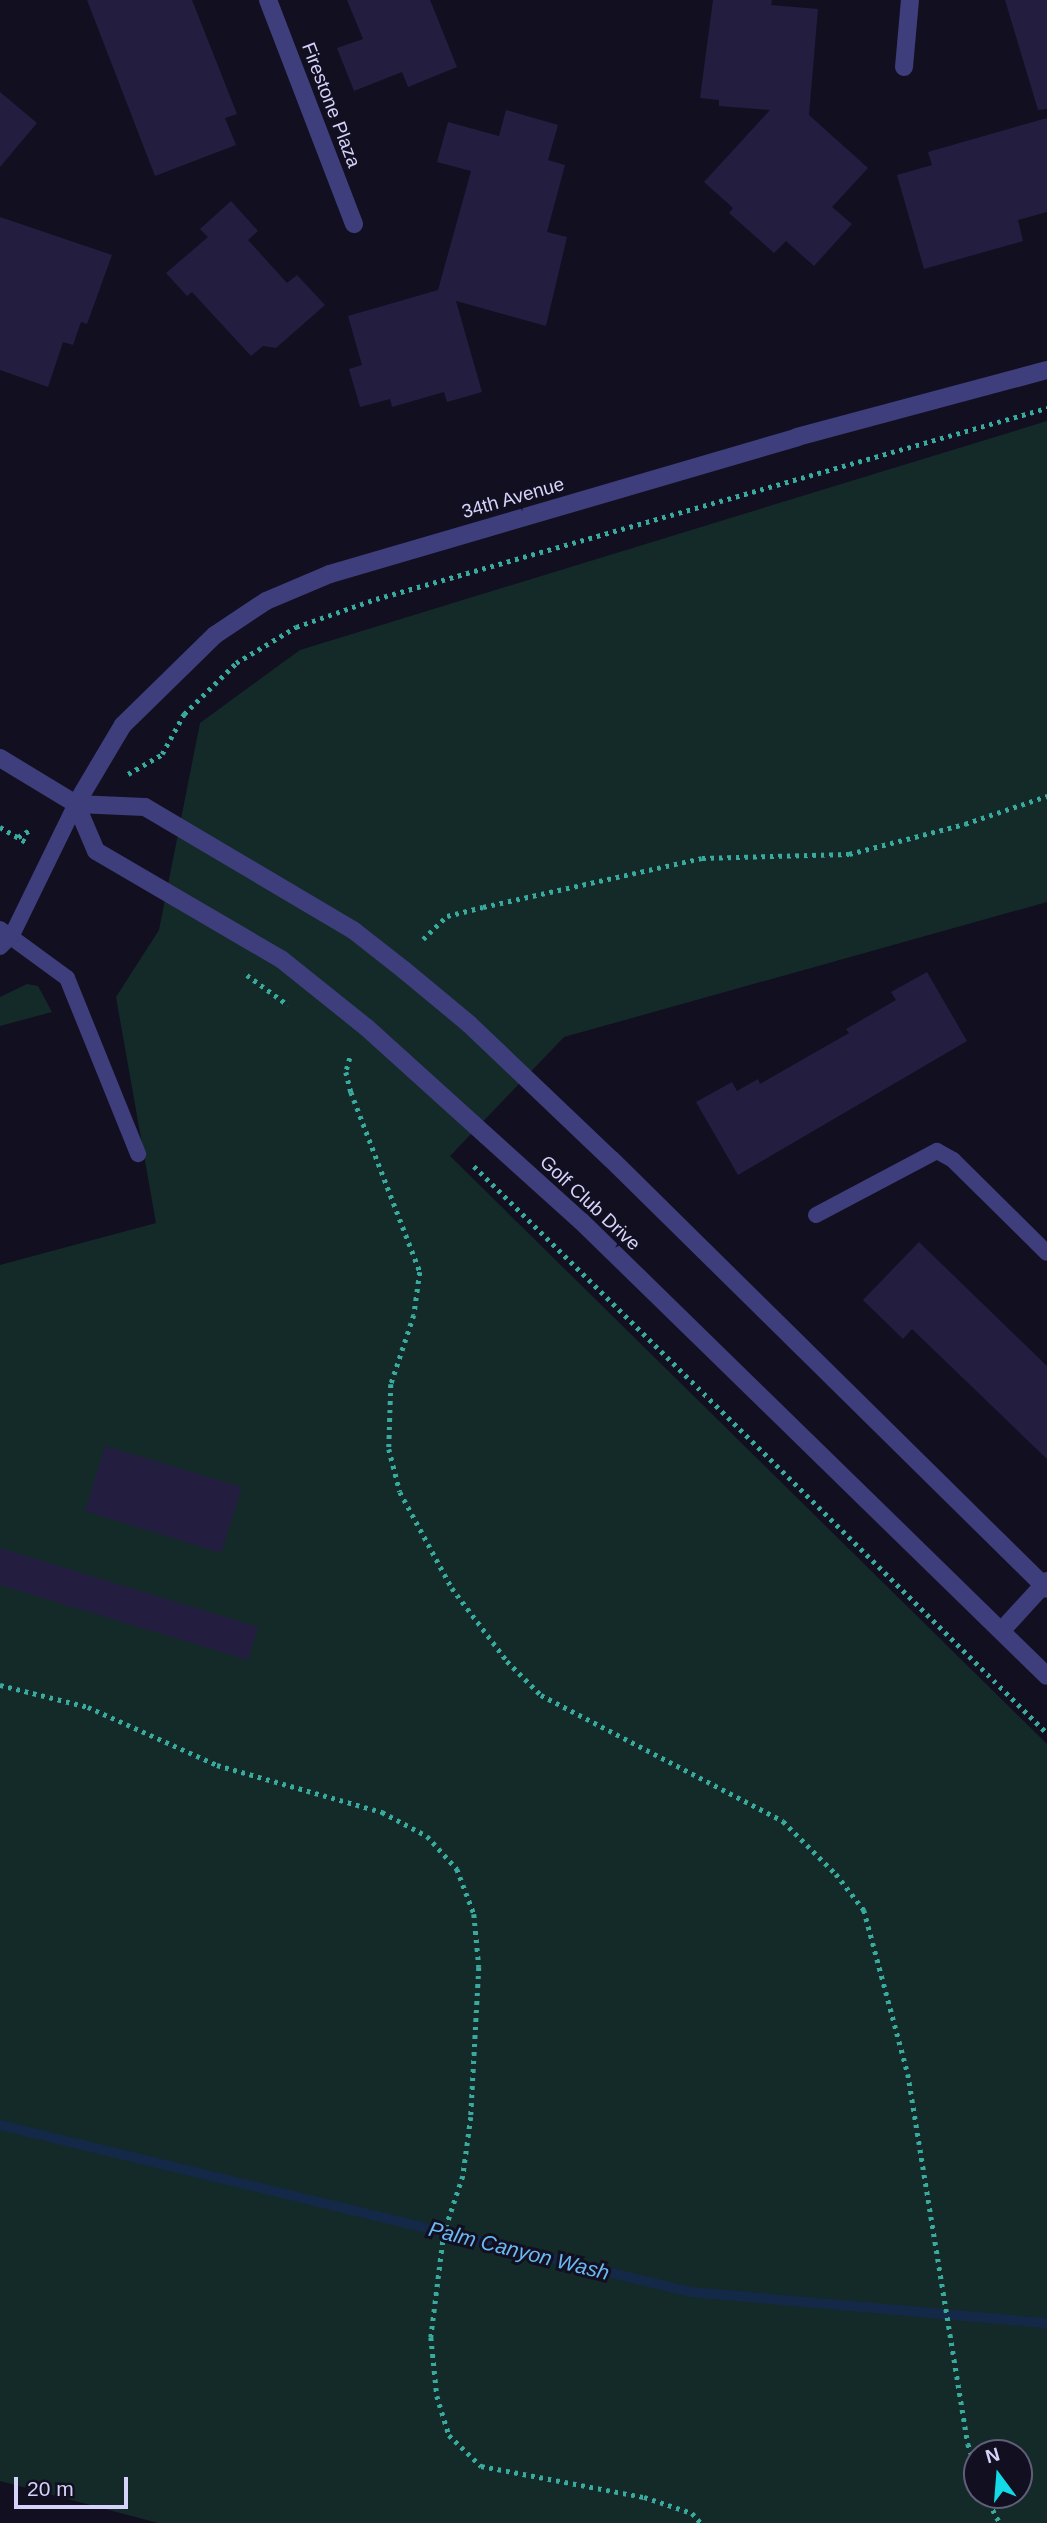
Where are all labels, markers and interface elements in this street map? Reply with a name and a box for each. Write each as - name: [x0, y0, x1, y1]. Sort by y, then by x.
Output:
- street label: Firestone Plaza: [297, 39, 365, 171]
- street label: 34th Avenue: [459, 472, 567, 524]
- street label: Golf Club Drive: [535, 1151, 645, 1255]
- water label: Palm Canyon Wash: [426, 2216, 612, 2286]
- north arrow: [963, 2439, 1033, 2509]
- text: N: [983, 2443, 1002, 2467]
- scale bar: [18, 2464, 131, 2508]
- text: 20 m: [27, 2477, 74, 2500]

